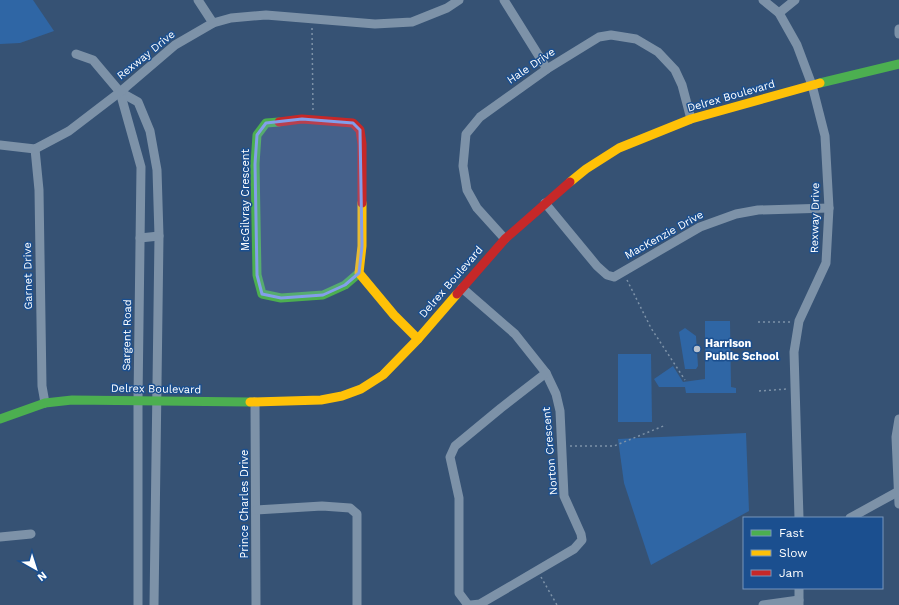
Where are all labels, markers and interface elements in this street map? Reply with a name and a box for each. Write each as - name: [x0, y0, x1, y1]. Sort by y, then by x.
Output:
- street label: Rexway Drive: [114, 28, 178, 82]
- street label: Hale Drive: [505, 45, 557, 87]
- street label: Delrex Boulevard: [686, 77, 776, 115]
- street label: McGilvray Crescent: [239, 148, 252, 251]
- street label: Rexway Drive: [808, 183, 822, 253]
- street label: MacKenzie Drive: [622, 208, 706, 262]
- street label: Garnet Drive: [21, 242, 35, 310]
- street label: Delrex Boulevard: [416, 244, 486, 320]
- street label: Sargent Road: [120, 299, 134, 371]
- place label: Harrison Public School: [705, 337, 780, 363]
- marker: Harrison Public School: [692, 344, 702, 354]
- street label: Delrex Boulevard: [111, 382, 201, 396]
- street label: Norton Crescent: [540, 406, 560, 496]
- street label: Prince Charles Drive: [238, 450, 251, 558]
- legend: [743, 517, 883, 589]
- text: Fast: [779, 526, 804, 540]
- text: Slow: [779, 546, 807, 560]
- north arrow: [16, 549, 56, 589]
- text: Jam: [779, 566, 804, 580]
- text: N: [35, 569, 49, 584]

